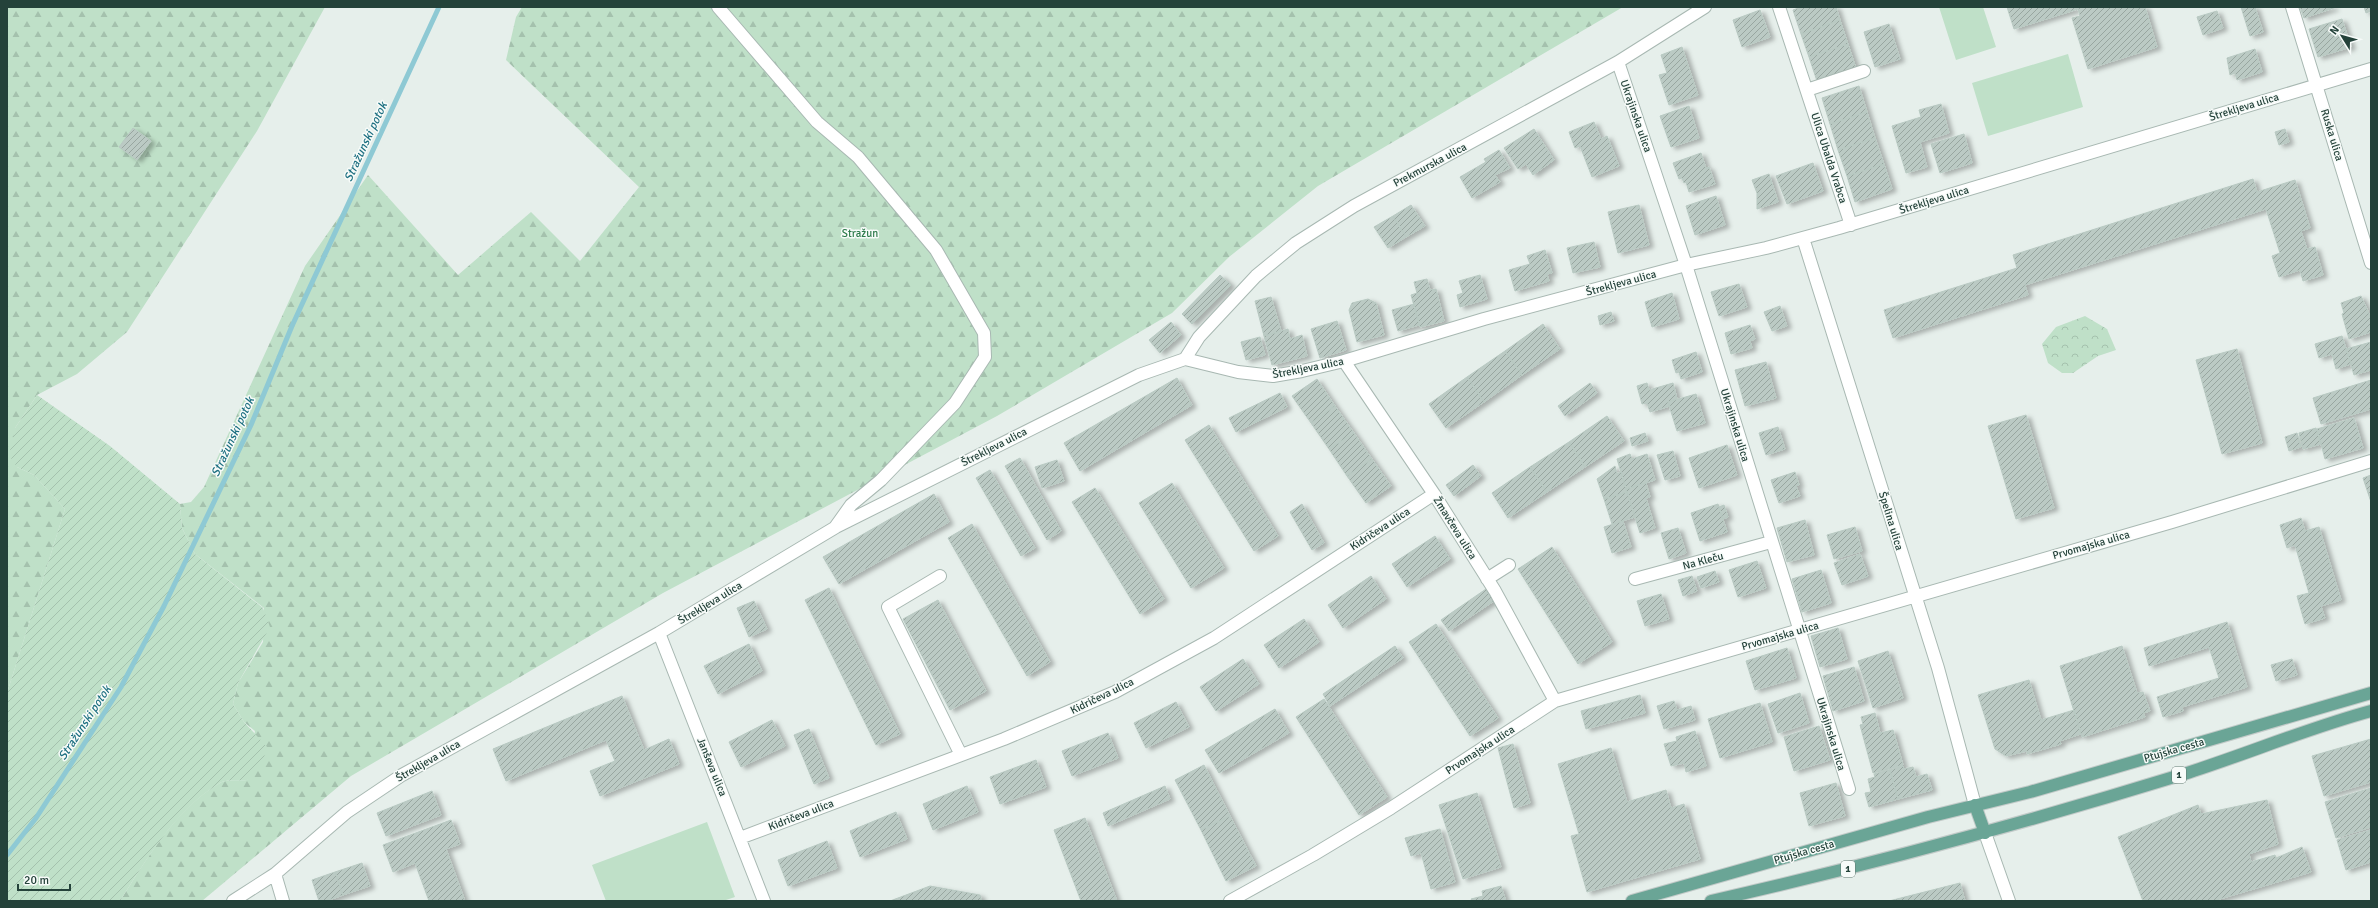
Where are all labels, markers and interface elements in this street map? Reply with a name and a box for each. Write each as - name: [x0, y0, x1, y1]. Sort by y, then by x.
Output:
- north arrow: [2322, 16, 2362, 56]
- text: N: [2327, 23, 2342, 37]
- street label: Ukrajinska ulica: [1618, 78, 1655, 154]
- street label: Štrekljeva ulica: [2207, 89, 2281, 124]
- water label: Stražunski potok: [341, 99, 391, 184]
- street label: Ruska ulica: [2318, 107, 2346, 163]
- street label: Ulica Ubalda Vrabca: [1808, 111, 1850, 205]
- street label: Prekmurska ulica: [1391, 140, 1469, 190]
- street label: Štrekljeva ulica: [1897, 182, 1971, 217]
- park label: Stražun: [842, 227, 878, 240]
- street label: Štrekljeva ulica: [1584, 266, 1658, 299]
- street label: Štrekljeva ulica: [1271, 354, 1345, 381]
- street label: Ukrajinska ulica: [1718, 387, 1752, 464]
- water label: Stražunski potok: [208, 394, 258, 479]
- street label: Štrekljeva ulica: [958, 424, 1029, 469]
- street label: Špelina ulica: [1876, 490, 1907, 552]
- street label: Žmavčeva ulica: [1431, 494, 1481, 562]
- street label: Kidričeva ulica: [1348, 505, 1413, 553]
- street label: Prvomajska ulica: [2051, 528, 2132, 562]
- street label: Na Kleču: [1681, 549, 1725, 573]
- street label: Štrekljeva ulica: [675, 578, 745, 627]
- street label: Prvomajska ulica: [1740, 619, 1821, 653]
- street label: Kidričeva ulica: [1068, 675, 1136, 717]
- water label: Stražunski potok: [55, 682, 115, 763]
- street label: Ukrajinska ulica: [1814, 696, 1848, 773]
- street label: Prvomajska ulica: [1443, 723, 1517, 777]
- street label: Ptujska cesta: [2142, 735, 2206, 765]
- street label: Štrekljeva ulica: [393, 736, 463, 785]
- street label: Janševa ulica: [694, 736, 730, 799]
- road number: 1: [2172, 767, 2186, 783]
- street label: Kidričeva ulica: [766, 796, 836, 833]
- street label: Ptujska cesta: [1772, 837, 1836, 867]
- road number: 1: [1841, 861, 1855, 877]
- scale bar: [18, 866, 70, 892]
- text: 20 m: [24, 873, 49, 888]

